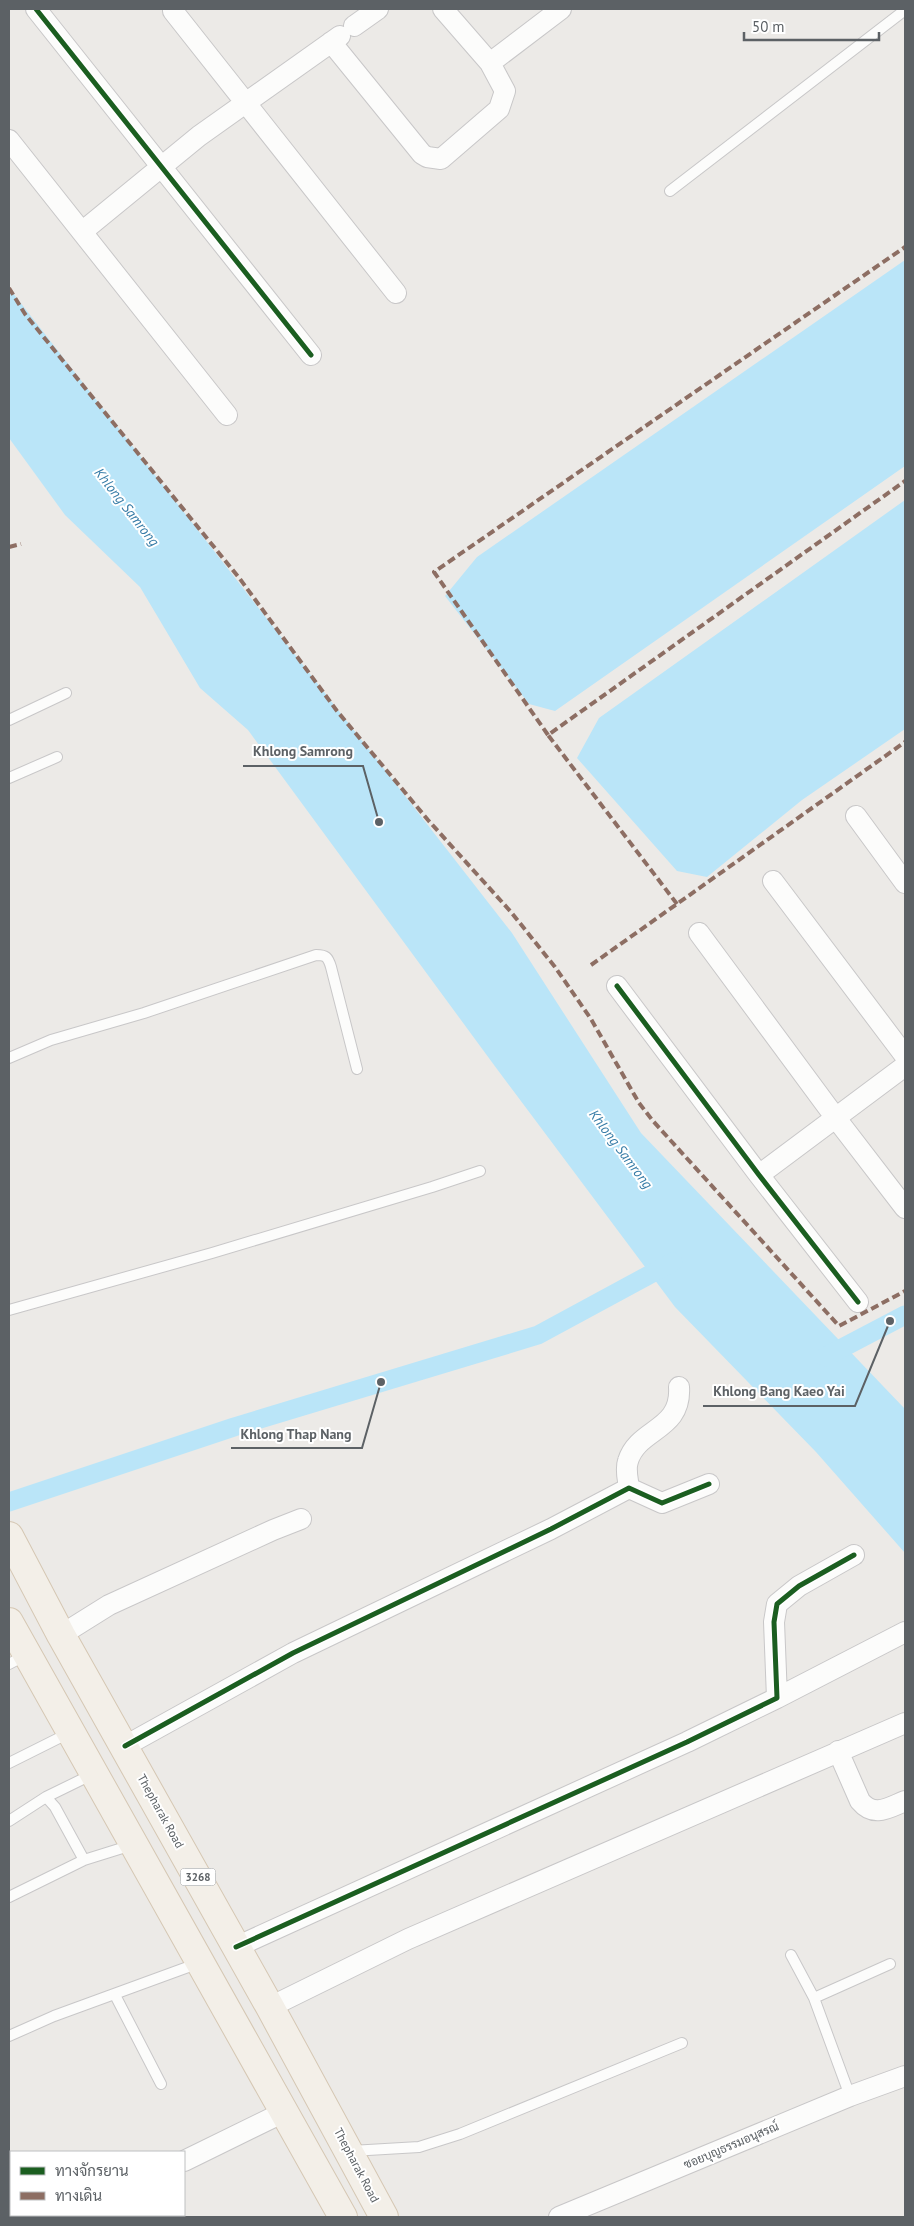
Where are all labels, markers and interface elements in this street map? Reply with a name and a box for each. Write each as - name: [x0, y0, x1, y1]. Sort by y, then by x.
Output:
- scale bar: [744, 10, 879, 42]
- text: 50 m: [752, 17, 785, 36]
- water label: Khlong Samrong: [91, 464, 163, 550]
- callout: Khlong Samrong: [243, 737, 363, 766]
- text: Khlong Samrong: [253, 742, 353, 760]
- water label: Khlong Samrong: [585, 1106, 657, 1192]
- callout: Khlong Bang Kaeo Yai: [703, 1377, 855, 1406]
- text: Khlong Bang Kaeo Yai: [713, 1382, 845, 1400]
- callout: Khlong Thap Nang: [231, 1419, 362, 1448]
- text: Khlong Thap Nang: [240, 1425, 352, 1443]
- street label: Thepharak Road: [134, 1771, 188, 1851]
- road number: 3268: [180, 1868, 216, 1885]
- street label: ซอยบุญธรรมอนุสรณ์: [681, 2118, 782, 2174]
- street label: Thepharak Road: [331, 2125, 383, 2205]
- legend: [10, 2151, 185, 2216]
- text: ทางจักรยาน: [55, 2161, 129, 2180]
- text: ทางเดิน: [55, 2186, 102, 2205]

